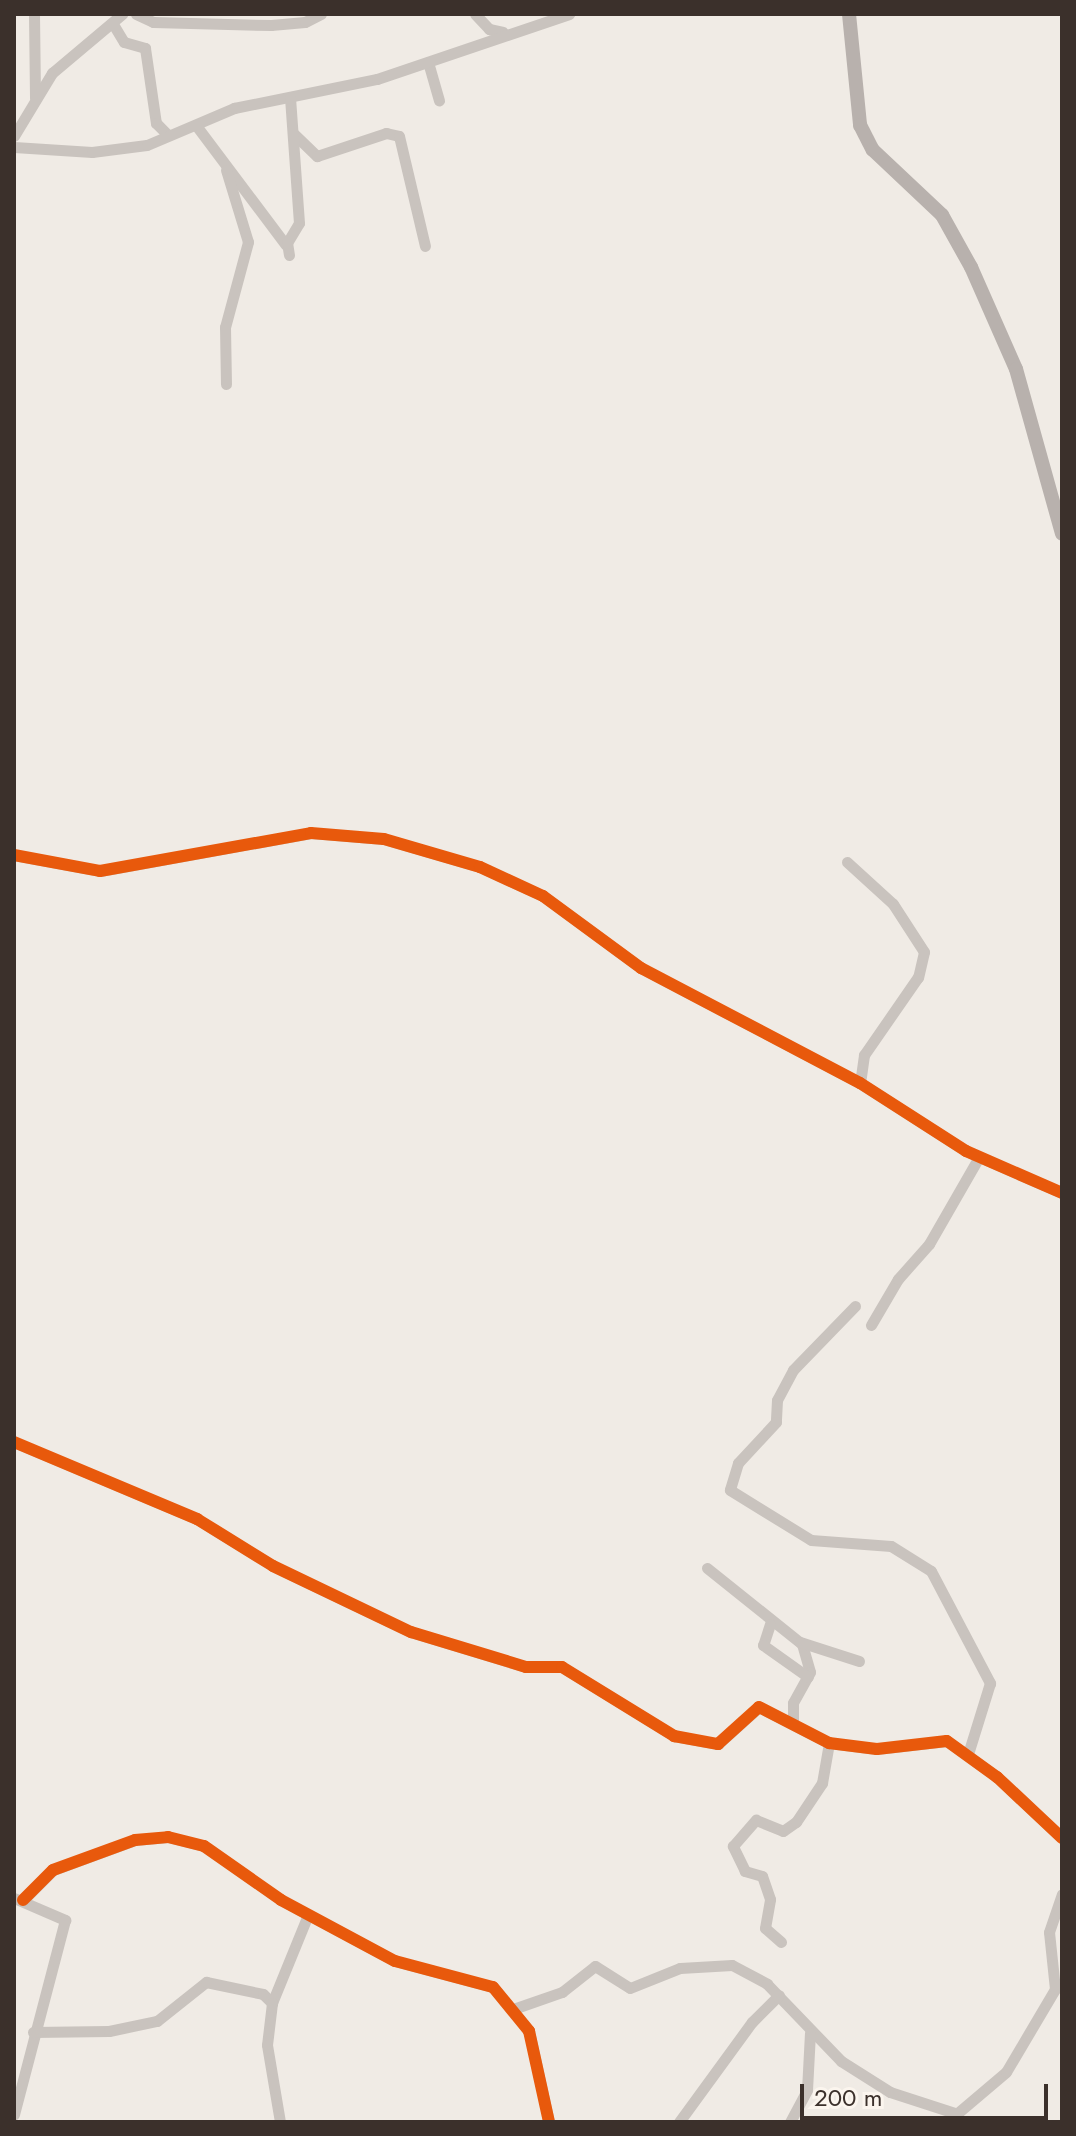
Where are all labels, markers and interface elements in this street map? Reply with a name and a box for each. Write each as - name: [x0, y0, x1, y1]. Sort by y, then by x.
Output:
- scale bar: [804, 2068, 1052, 2118]
- text: 200 m: [814, 2080, 882, 2115]

